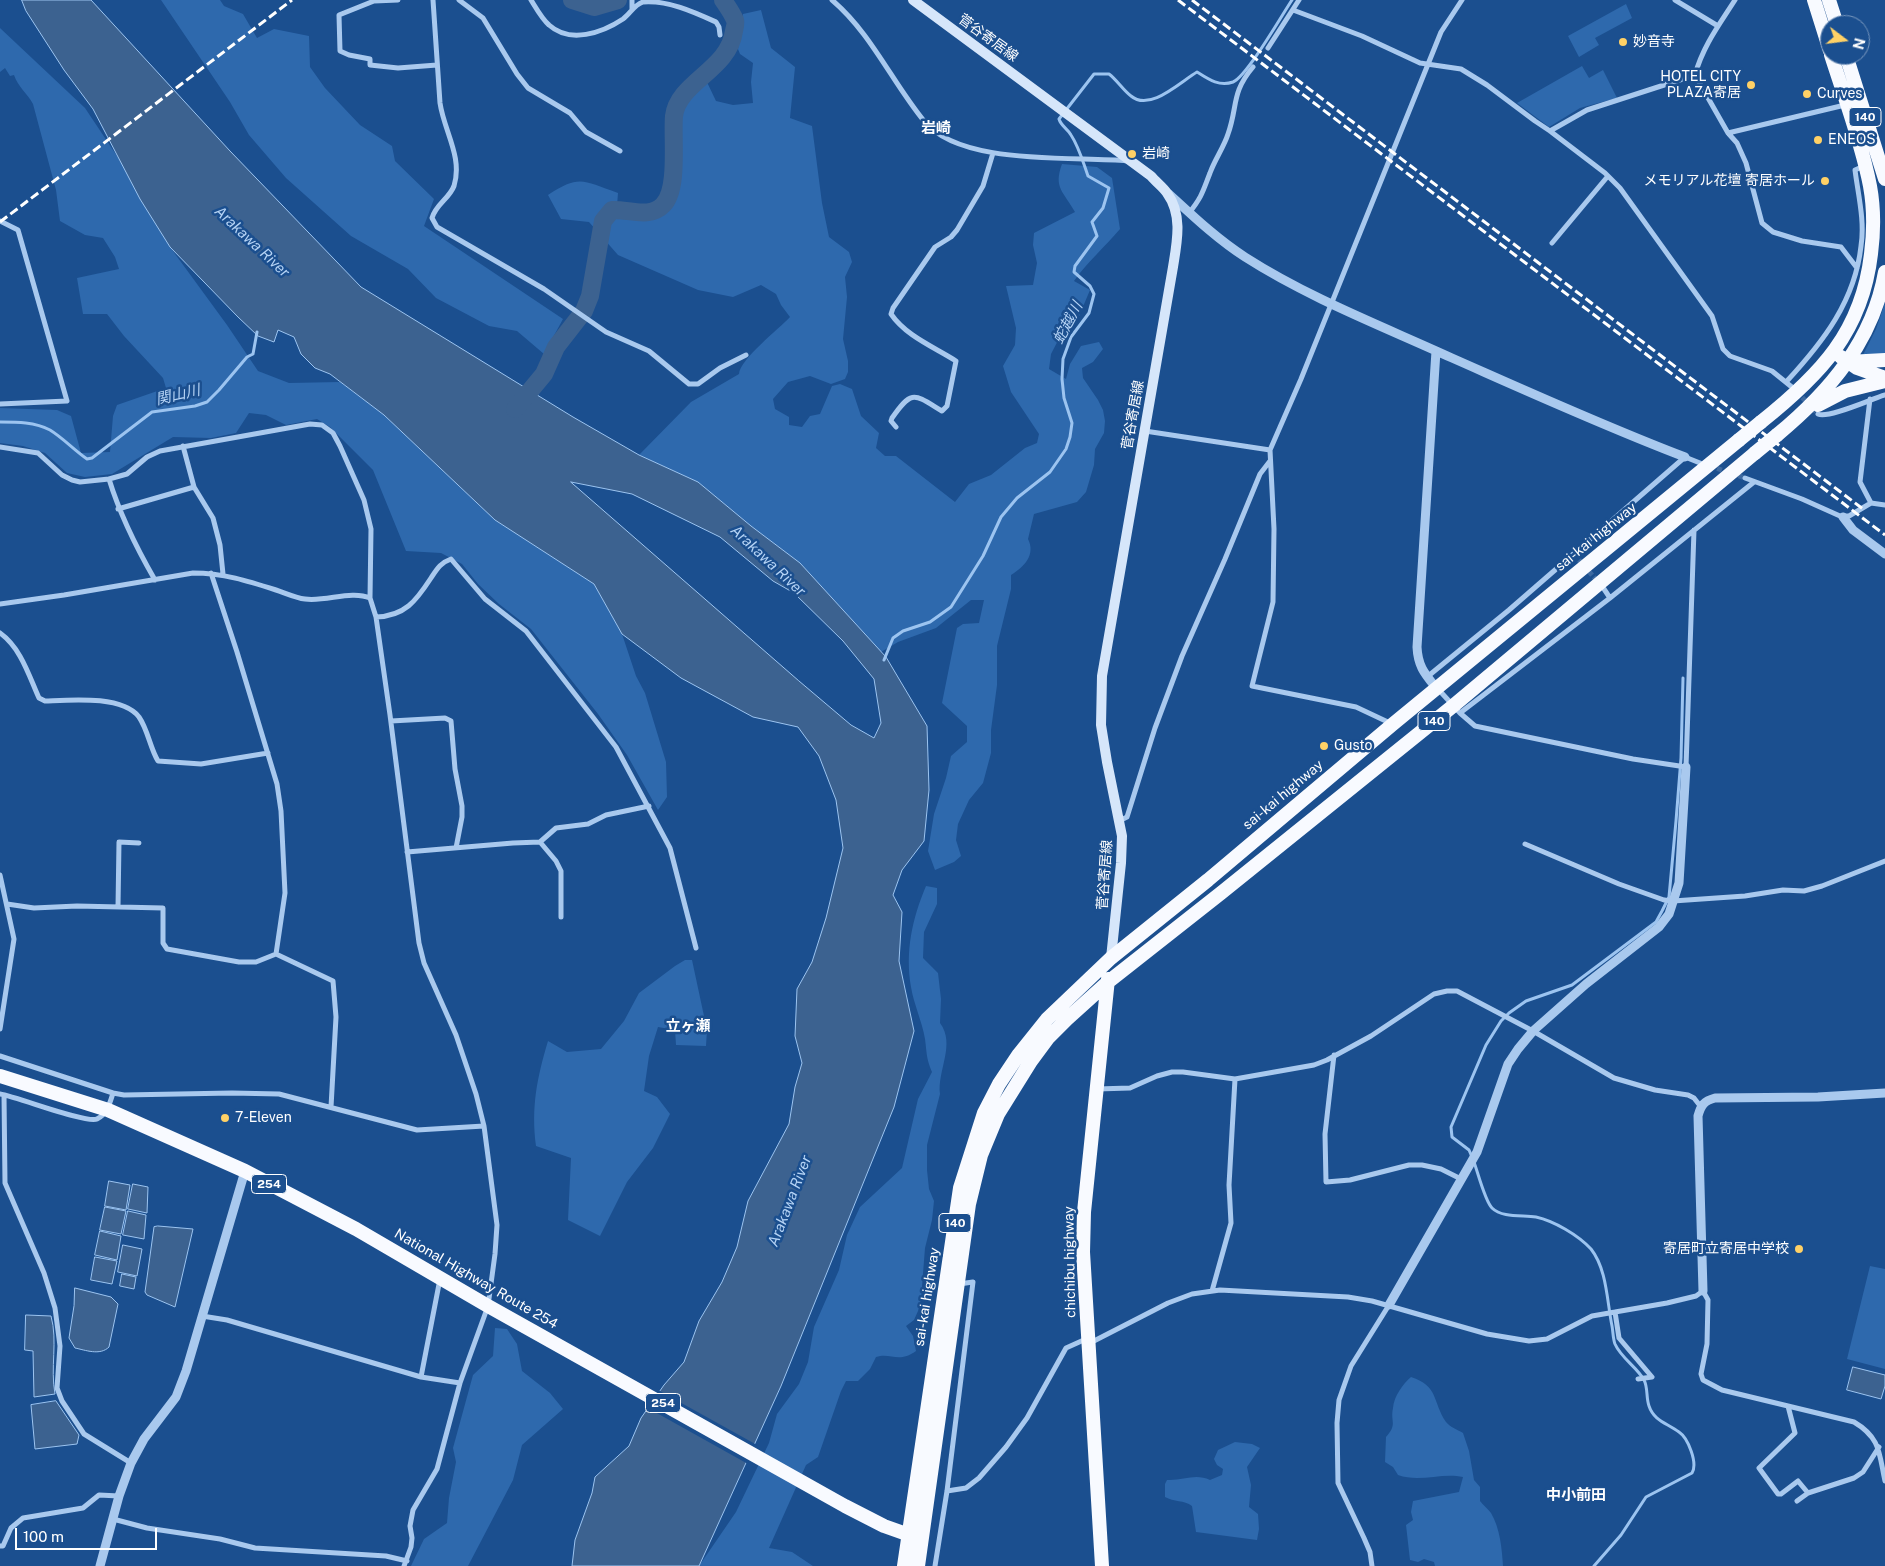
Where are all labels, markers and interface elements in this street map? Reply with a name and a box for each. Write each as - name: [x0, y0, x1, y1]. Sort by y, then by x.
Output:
- street label: 菅谷寄居線: [955, 11, 1021, 65]
- north arrow: [1820, 15, 1870, 65]
- place label: 妙音寺: [1633, 34, 1675, 50]
- marker: 妙音寺: [1617, 36, 1629, 48]
- text: N: [1849, 36, 1868, 51]
- place label: HOTEL CITY PLAZA寄居: [1660, 69, 1741, 102]
- marker: HOTEL CITY PLAZA寄居: [1745, 79, 1757, 91]
- place label: Curves: [1817, 86, 1862, 102]
- marker: Curves: [1801, 88, 1813, 100]
- road number: 140: [1849, 108, 1881, 126]
- district label: 岩崎: [921, 119, 951, 137]
- place label: ENEOS: [1828, 132, 1876, 148]
- marker: ENEOS: [1812, 134, 1824, 146]
- place label: 岩崎: [1142, 146, 1170, 162]
- marker: 岩崎: [1126, 148, 1138, 160]
- place label: メモリアル花壇 寄居ホール: [1644, 173, 1815, 189]
- marker: メモリアル花壇 寄居ホール: [1819, 175, 1831, 187]
- water label: Arakawa River: [211, 203, 293, 281]
- water label: 蛇越川: [1049, 299, 1087, 347]
- street label: 菅谷寄居線: [1119, 379, 1147, 451]
- water label: 関山川: [154, 381, 202, 409]
- street label: sai-kai highway: [1552, 499, 1640, 575]
- water label: Arakawa River: [727, 522, 809, 600]
- road number: 140: [1418, 711, 1450, 730]
- place label: Gusto: [1334, 738, 1372, 754]
- marker: Gusto: [1318, 740, 1330, 752]
- street label: sai-kai highway: [1239, 757, 1327, 833]
- street label: 菅谷寄居線: [1094, 839, 1116, 911]
- district label: 立ヶ瀬: [666, 1017, 710, 1035]
- place label: 7-Eleven: [235, 1110, 292, 1126]
- marker: 7-Eleven: [219, 1112, 231, 1124]
- water label: Arakawa River: [764, 1153, 816, 1249]
- road number: 254: [252, 1174, 286, 1194]
- street label: chichibu highway: [1061, 1206, 1079, 1318]
- road number: 140: [939, 1214, 971, 1232]
- street label: National Highway Route 254: [391, 1225, 561, 1333]
- place label: 寄居町立寄居中学校: [1663, 1241, 1789, 1257]
- marker: 寄居町立寄居中学校: [1793, 1243, 1805, 1255]
- street label: sai-kai highway: [911, 1246, 943, 1348]
- road number: 254: [646, 1394, 680, 1412]
- district label: 中小前田: [1546, 1486, 1606, 1504]
- scale bar: [18, 1518, 160, 1550]
- text: 100 m: [23, 1528, 64, 1545]

